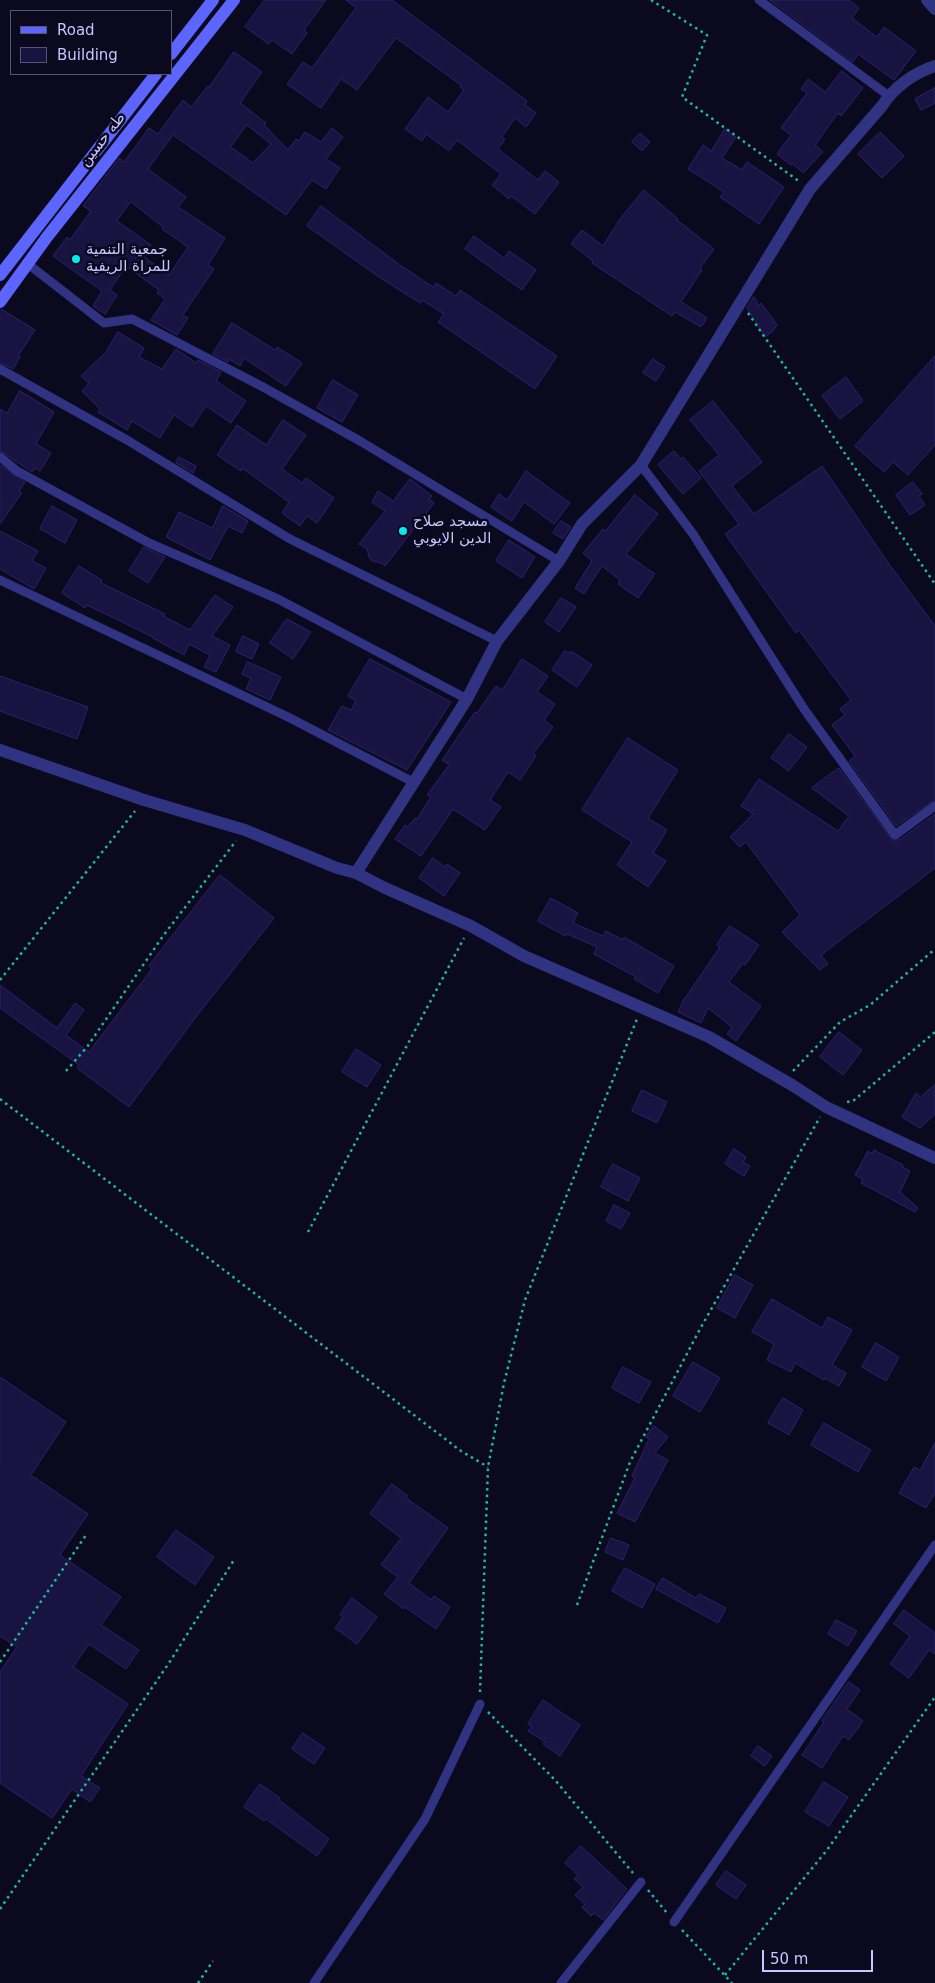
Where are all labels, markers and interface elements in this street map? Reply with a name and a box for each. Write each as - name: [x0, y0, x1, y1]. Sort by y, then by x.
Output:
- legend: [10, 10, 172, 75]
- text: Road: [57, 21, 95, 39]
- text: Building: [57, 46, 118, 64]
- street label: طه حسين: [76, 109, 130, 171]
- place label: جمعية التنمية للمراة الريفية: [86, 241, 171, 276]
- marker: جمعية التنمية للمراة الريفية: [70, 253, 82, 265]
- place label: مسجد صلاح الدين الايوبي: [413, 513, 491, 548]
- marker: مسجد صلاح الدين الايوبي: [397, 525, 409, 537]
- scale bar: [765, 1940, 876, 1972]
- text: 50 m: [770, 1950, 808, 1968]

